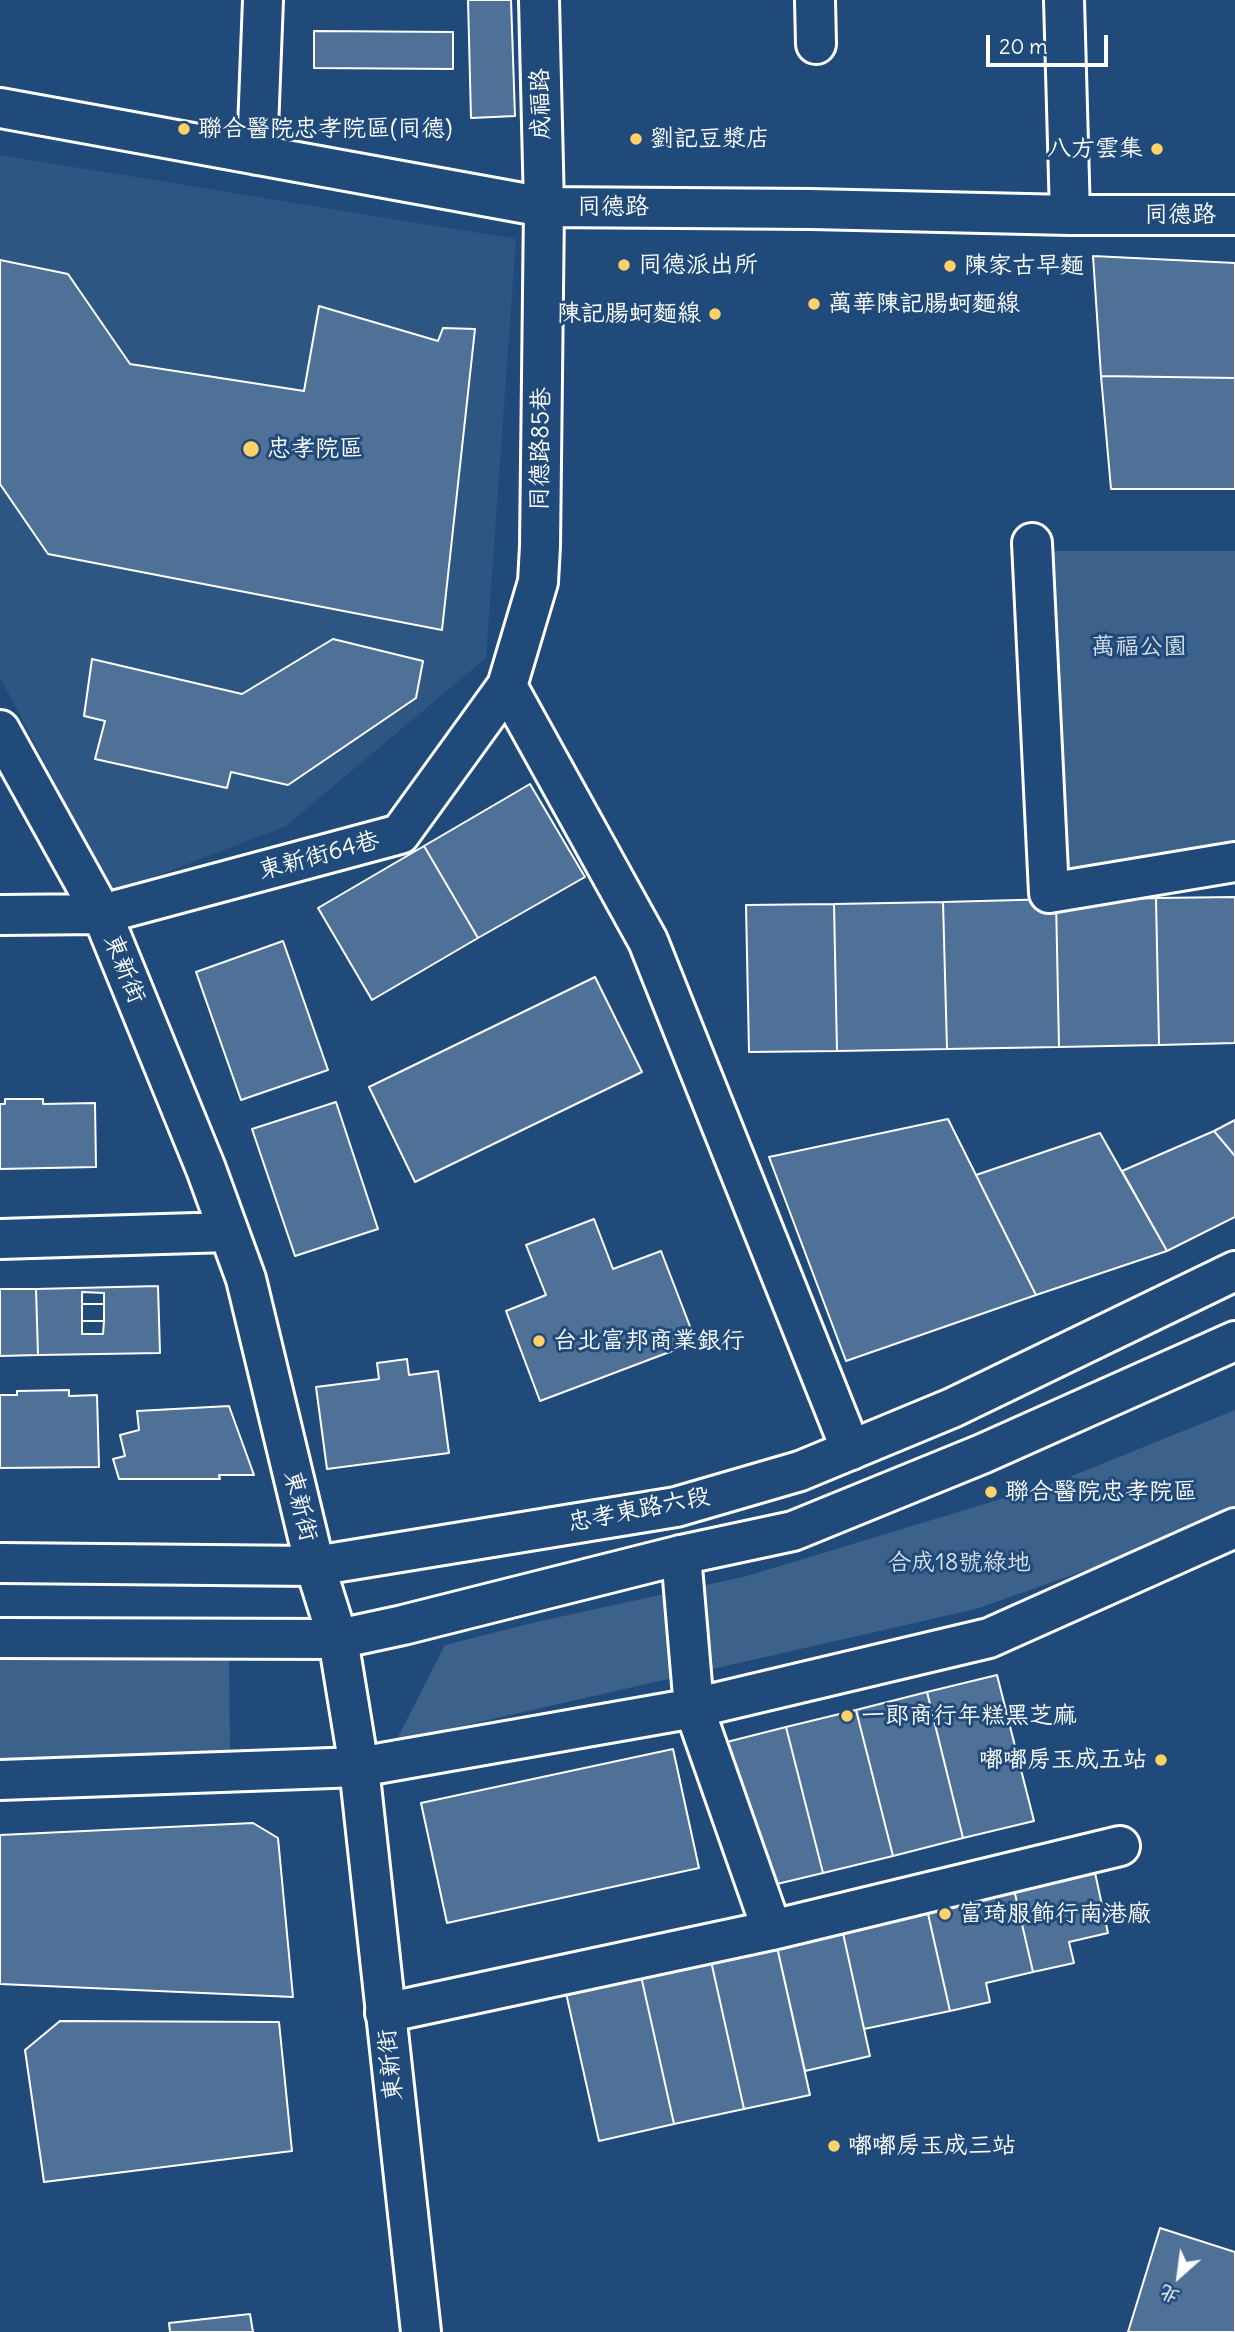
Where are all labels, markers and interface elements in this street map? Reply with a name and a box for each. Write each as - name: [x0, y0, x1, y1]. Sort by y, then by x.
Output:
- scale bar: [990, 21, 1112, 65]
- text: 20 m: [999, 33, 1048, 60]
- street label: 成福路: [526, 68, 556, 140]
- place label: 聯合醫院忠孝院區(同德): [198, 115, 453, 143]
- marker: 聯合醫院忠孝院區(同德): [176, 121, 192, 137]
- place label: 劉記豆漿店: [650, 125, 770, 153]
- marker: 劉記豆漿店: [628, 131, 644, 147]
- place label: 八方雲集: [1047, 135, 1143, 163]
- marker: 八方雲集: [1149, 141, 1165, 157]
- street label: 同德路: [577, 193, 649, 221]
- street label: 同德路: [1144, 201, 1216, 229]
- place label: 同德派出所: [638, 251, 758, 279]
- place label: 陳家古早麵: [964, 252, 1084, 280]
- marker: 同德派出所: [616, 257, 632, 273]
- marker: 陳家古早麵: [942, 258, 958, 274]
- place label: 萬華陳記腸蚵麵線: [828, 290, 1020, 318]
- marker: 萬華陳記腸蚵麵線: [806, 296, 822, 312]
- place label: 陳記腸蚵麵線: [557, 300, 701, 328]
- marker: 陳記腸蚵麵線: [707, 306, 723, 322]
- street label: 同德路85巷: [526, 387, 556, 511]
- place label: 忠孝院區: [267, 435, 363, 463]
- marker: 忠孝院區: [241, 439, 261, 459]
- park label: 萬福公園: [1091, 633, 1187, 661]
- street label: 東新街64巷: [256, 826, 382, 886]
- street label: 東新街: [97, 930, 151, 1008]
- place label: 台北富邦商業銀行: [553, 1327, 745, 1355]
- marker: 台北富邦商業銀行: [531, 1333, 547, 1349]
- street label: 東新街: [277, 1468, 323, 1544]
- place label: 聯合醫院忠孝院區: [1005, 1478, 1197, 1506]
- street label: 忠孝東路六段: [566, 1482, 712, 1538]
- marker: 聯合醫院忠孝院區: [983, 1484, 999, 1500]
- park label: 合成18號綠地: [887, 1549, 1031, 1577]
- place label: 一郎商行年糕黑芝麻: [861, 1702, 1077, 1730]
- marker: 一郎商行年糕黑芝麻: [839, 1708, 855, 1724]
- place label: 嘟嘟房玉成五站: [979, 1746, 1147, 1774]
- marker: 嘟嘟房玉成五站: [1153, 1752, 1169, 1768]
- place label: 富琦服飾行南港廠: [959, 1900, 1151, 1928]
- marker: 富琦服飾行南港廠: [937, 1906, 953, 1922]
- street label: 東新街: [373, 2028, 409, 2102]
- place label: 嘟嘟房玉成三站: [848, 2132, 1016, 2160]
- marker: 嘟嘟房玉成三站: [826, 2138, 842, 2154]
- north arrow: [1144, 2241, 1214, 2311]
- text: 北: [1155, 2279, 1183, 2310]

